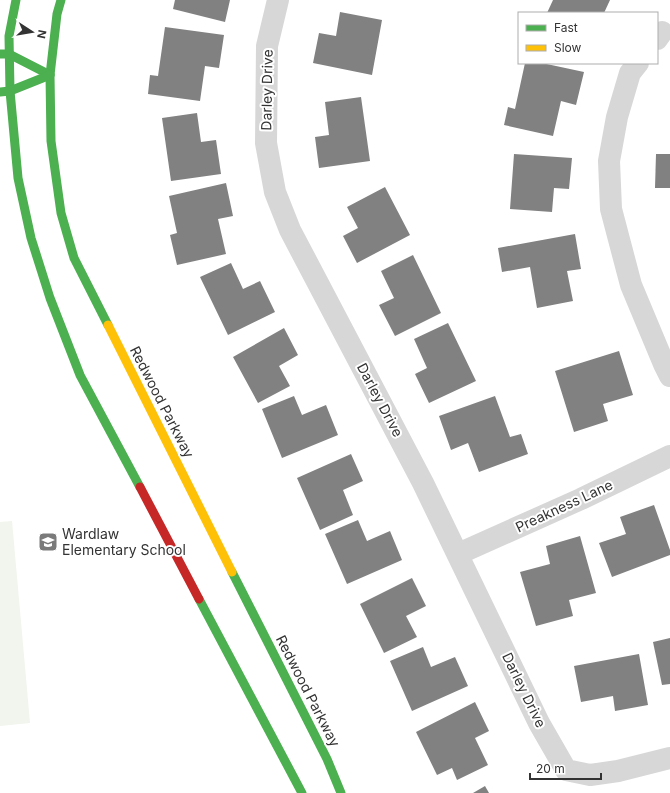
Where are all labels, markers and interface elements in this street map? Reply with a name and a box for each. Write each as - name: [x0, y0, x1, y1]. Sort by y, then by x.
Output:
- north arrow: [12, 12, 52, 52]
- legend: [518, 12, 658, 64]
- text: Fast: [554, 20, 578, 35]
- text: N: [34, 29, 50, 40]
- text: Slow: [554, 40, 582, 55]
- street label: Darley Drive: [257, 49, 276, 131]
- street label: Redwood Parkway: [127, 343, 198, 461]
- street label: Darley Drive: [354, 360, 407, 440]
- street label: Preakness Lane: [513, 476, 615, 535]
- place label: Wardlaw Elementary School: [62, 525, 186, 558]
- school or university icon: Wardlaw Elementary School: [37, 531, 59, 553]
- street label: Redwood Parkway: [273, 632, 344, 750]
- street label: Darley Drive: [499, 650, 550, 730]
- scale bar: [530, 755, 601, 781]
- text: 20 m: [536, 761, 565, 776]

